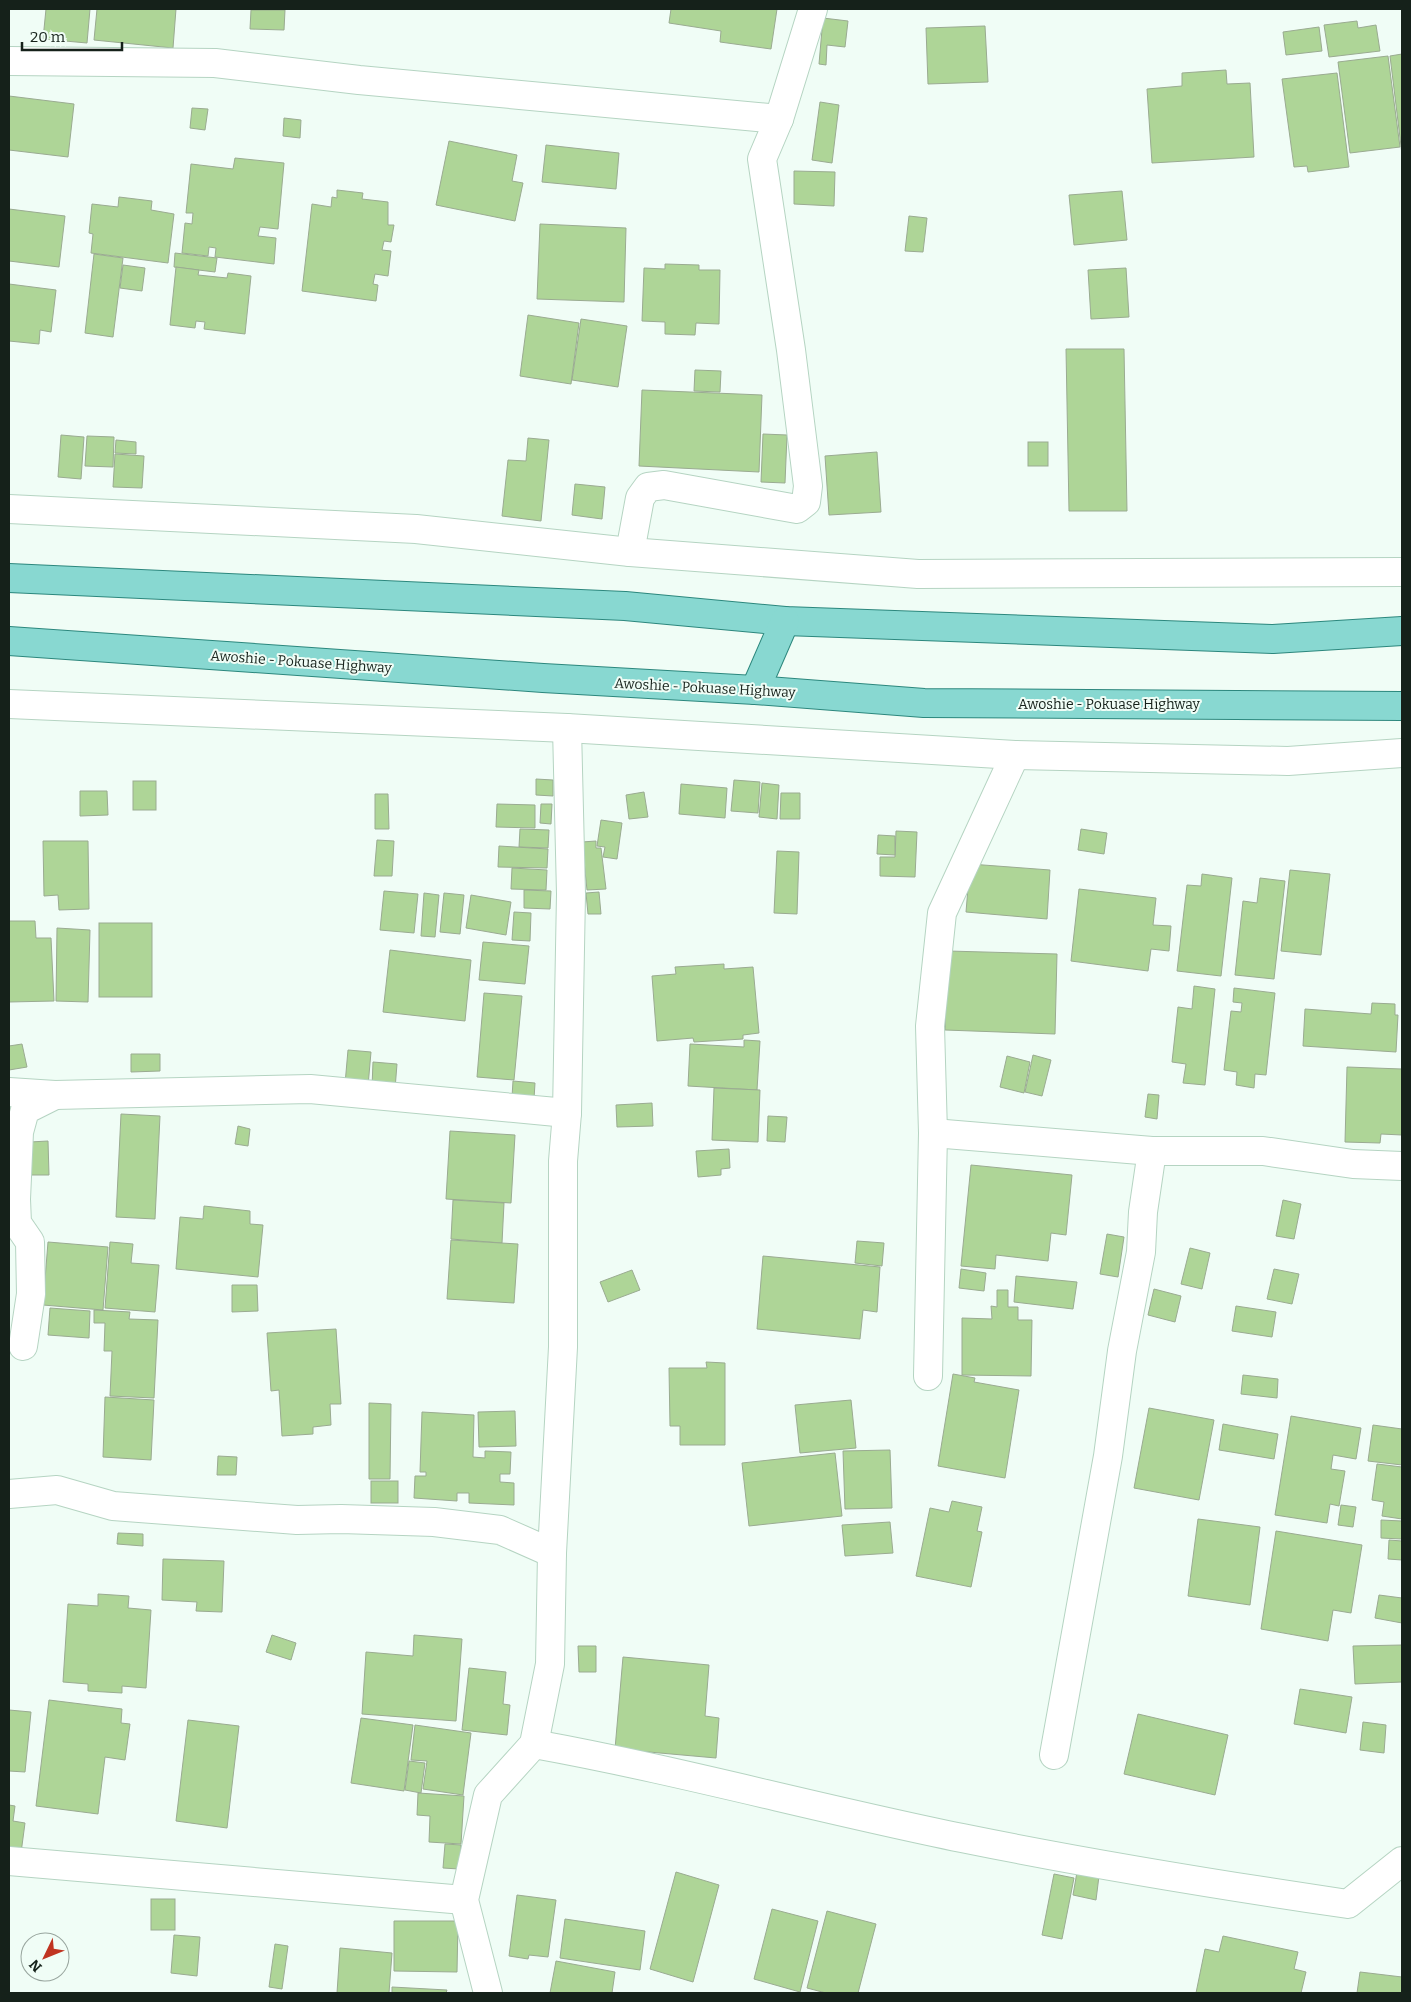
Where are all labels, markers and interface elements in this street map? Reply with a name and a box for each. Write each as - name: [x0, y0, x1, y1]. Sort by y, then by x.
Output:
- scale bar: [22, 20, 122, 52]
- text: 20 m: [30, 28, 66, 46]
- street label: Awoshie - Pokuase Highway: [210, 647, 393, 677]
- street label: Awoshie - Pokuase Highway: [614, 675, 797, 701]
- street label: Awoshie - Pokuase Highway: [1018, 696, 1200, 713]
- north arrow: [20, 1932, 70, 1982]
- text: N: [26, 1956, 46, 1975]

